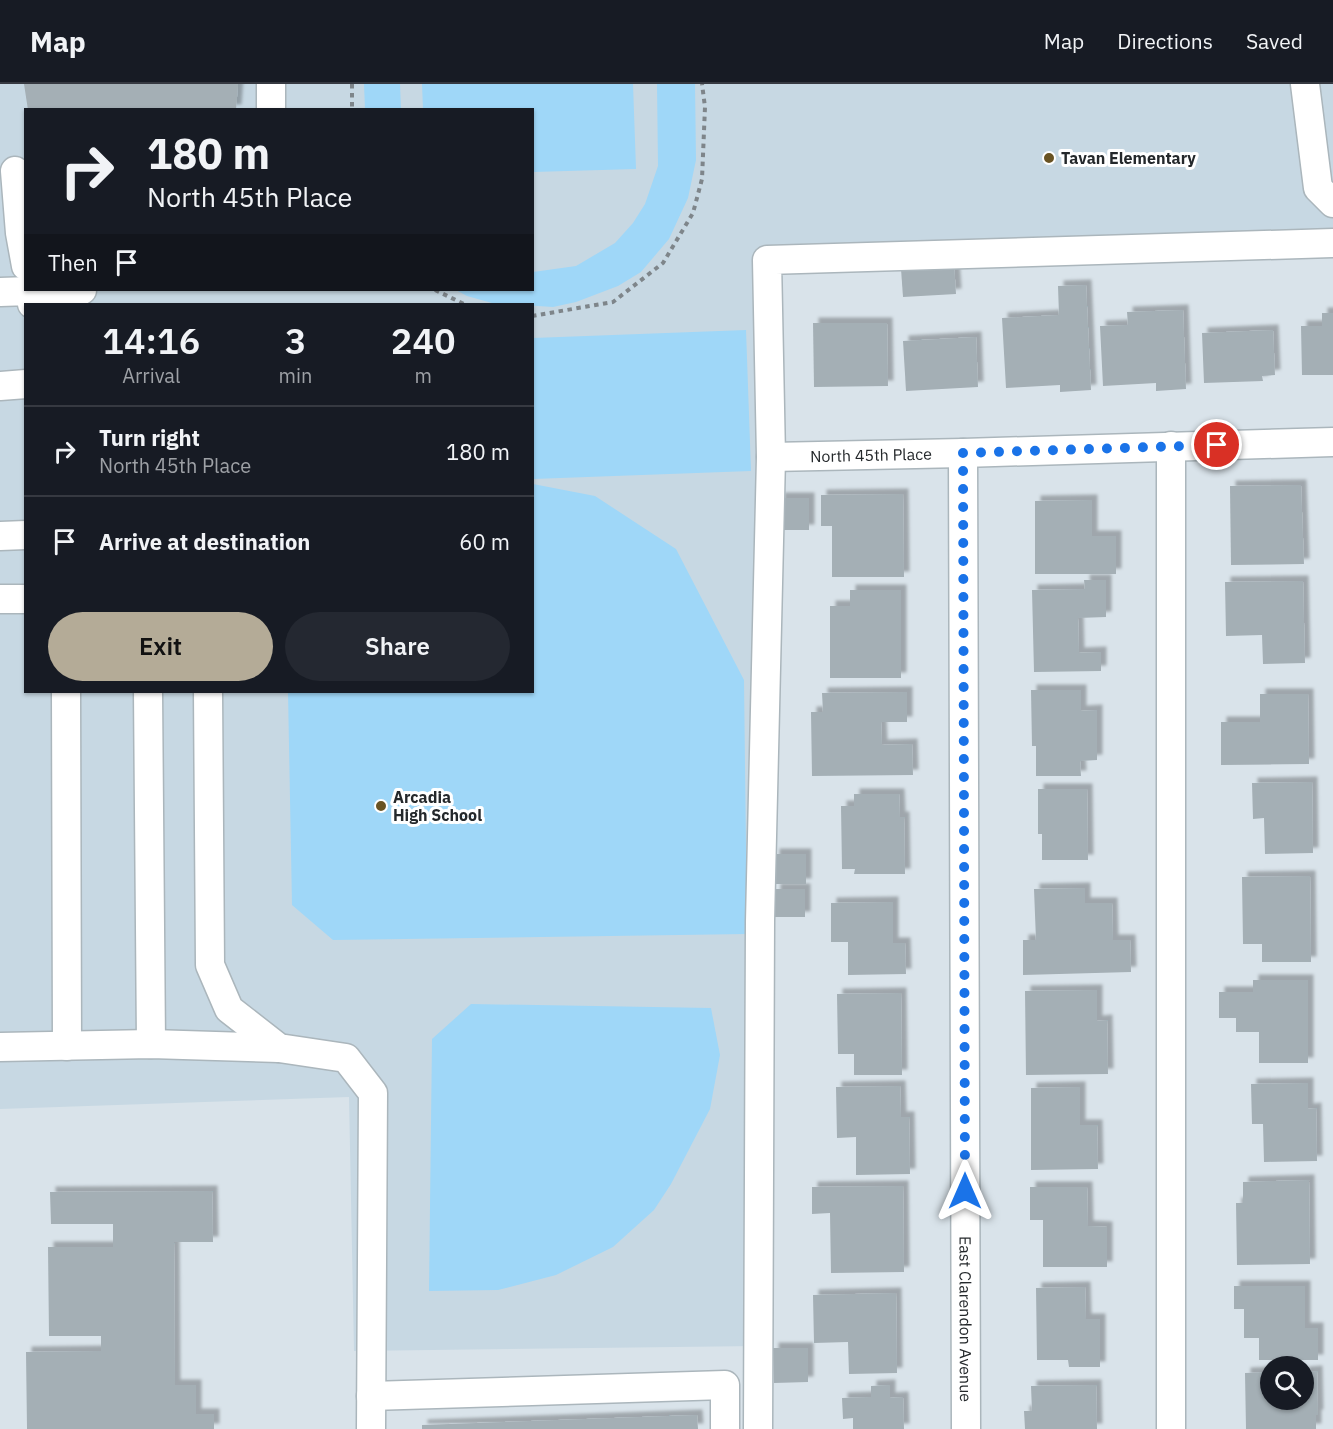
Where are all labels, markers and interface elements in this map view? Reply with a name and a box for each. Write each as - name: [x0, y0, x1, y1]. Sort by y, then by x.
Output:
- text: Map: [30, 23, 86, 60]
- text: Map: [1044, 27, 1084, 55]
- text: Directions: [1117, 27, 1213, 55]
- text: Saved: [1246, 27, 1303, 55]
- text: 180 m: [147, 126, 270, 181]
- icon: right: [48, 132, 126, 210]
- place label: Tavan Elementary: [1061, 148, 1196, 168]
- marker: Tavan Elementary: [1042, 151, 1056, 165]
- text: North 45th Place: [147, 179, 352, 214]
- icon: arrive: [110, 246, 143, 279]
- text: Then: [48, 248, 98, 277]
- text: 14:16: [102, 317, 200, 364]
- text: 3: [285, 317, 306, 364]
- text: 240: [391, 317, 456, 364]
- text: Arrival: [122, 362, 180, 389]
- text: min: [279, 362, 312, 389]
- text: m: [414, 362, 432, 389]
- pin: [1191, 419, 1242, 470]
- text: Turn right: [99, 423, 200, 452]
- icon: arrive: [1200, 428, 1233, 461]
- icon: right: [48, 435, 81, 468]
- text: 180 m: [446, 437, 510, 466]
- street label: North 45th Place: [810, 444, 932, 466]
- text: North 45th Place: [99, 452, 251, 479]
- icon: arrive: [48, 525, 81, 558]
- text: Arrive at destination: [99, 527, 310, 556]
- text: 60 m: [459, 527, 510, 556]
- button: Exit: [48, 612, 273, 681]
- button: Share: [285, 612, 510, 681]
- place label: Arcadia High School: [393, 787, 482, 825]
- marker: Arcadia High School: [374, 799, 388, 813]
- position arrow: [933, 1159, 997, 1223]
- street label: East Clarendon Avenue: [955, 1236, 976, 1402]
- map controls: [1260, 1356, 1314, 1410]
- button: search: [1260, 1356, 1314, 1410]

